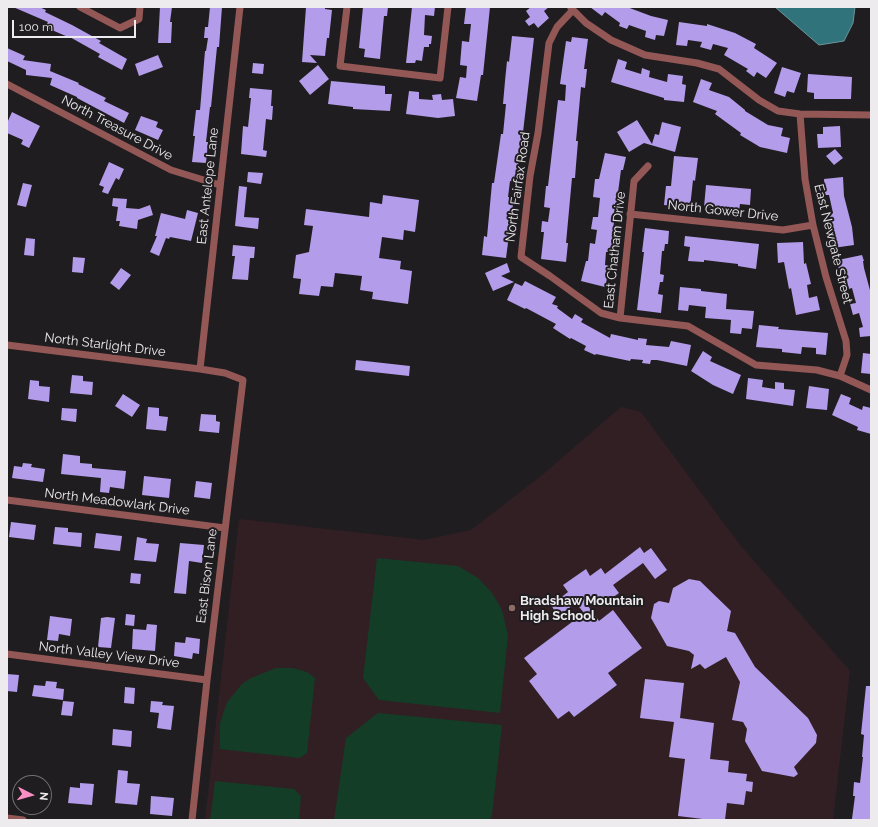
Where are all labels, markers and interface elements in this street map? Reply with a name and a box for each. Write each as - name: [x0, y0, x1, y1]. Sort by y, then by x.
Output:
- scale bar: [14, 12, 138, 38]
- text: 100 m: [19, 20, 53, 34]
- street label: North Treasure Drive: [59, 92, 175, 164]
- street label: East Antelope Lane: [194, 127, 222, 245]
- street label: North Fairfax Road: [503, 131, 533, 243]
- street label: East Newgate Street: [811, 182, 855, 306]
- street label: East Chatham Drive: [601, 191, 629, 309]
- street label: North Gower Drive: [667, 197, 779, 225]
- street label: North Starlight Drive: [44, 330, 166, 360]
- street label: North Meadowlark Drive: [44, 485, 190, 519]
- street label: East Bison Lane: [193, 528, 221, 624]
- place label: Bradshaw Mountain High School: [520, 593, 644, 624]
- marker: Bradshaw Mountain High School: [507, 603, 517, 613]
- street label: North Valley View Drive: [38, 639, 180, 671]
- north arrow: [12, 775, 52, 815]
- text: N: [37, 791, 50, 801]

